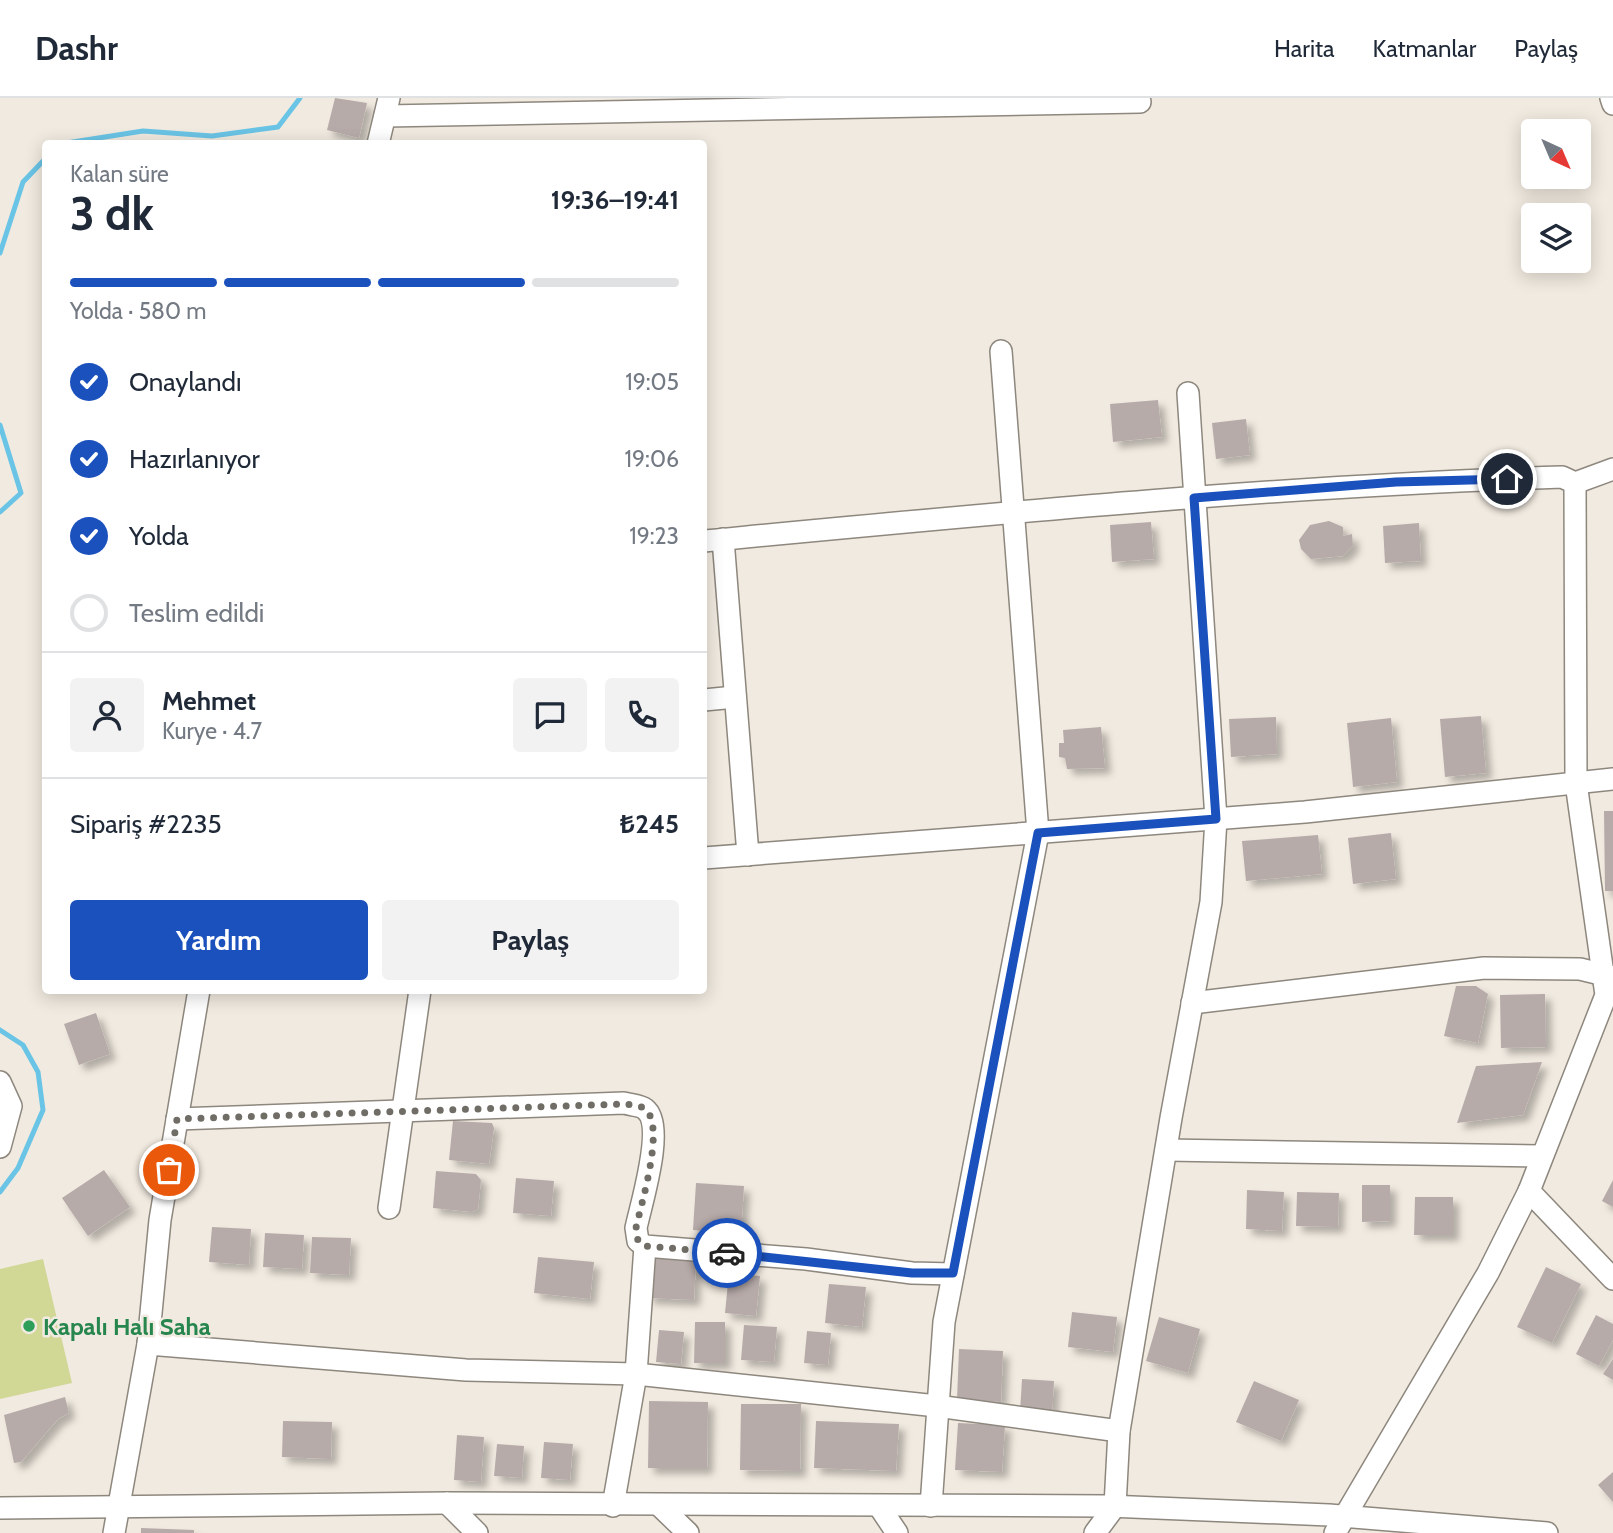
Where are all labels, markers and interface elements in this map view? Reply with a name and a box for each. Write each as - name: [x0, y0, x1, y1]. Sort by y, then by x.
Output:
- text: Dashr: [35, 28, 118, 68]
- text: Harita: [1274, 34, 1335, 63]
- text: Katmanlar: [1373, 34, 1476, 63]
- text: Paylaş: [1514, 34, 1578, 63]
- north arrow: [1521, 119, 1591, 189]
- map controls: [1521, 119, 1591, 273]
- text: Kalan süre: [70, 160, 169, 188]
- text: 19:36–19:41: [551, 184, 679, 216]
- text: 3 dk: [70, 186, 154, 242]
- button: layers: [1521, 203, 1591, 273]
- text: Yolda · 580 m: [70, 297, 206, 325]
- icon: check: [70, 363, 108, 401]
- text: Onaylandı: [129, 366, 242, 398]
- text: 19:05: [625, 368, 679, 396]
- icon: check: [70, 440, 108, 478]
- text: Hazırlanıyor: [129, 443, 260, 475]
- text: 19:06: [625, 445, 679, 473]
- pin: [1477, 449, 1537, 509]
- icon: home: [1488, 460, 1526, 498]
- icon: check: [70, 517, 108, 555]
- text: Yolda: [129, 520, 189, 552]
- text: 19:23: [629, 522, 679, 550]
- text: Teslim edildi: [129, 597, 264, 629]
- button: person: [70, 678, 144, 752]
- button: chat: [513, 678, 587, 752]
- button: phone: [605, 678, 679, 752]
- text: Mehmet: [162, 685, 256, 717]
- text: Kurye · 4.7: [162, 717, 262, 745]
- text: Sipariş #2235: [70, 808, 222, 840]
- text: ₺245: [620, 808, 679, 840]
- button: Yardım: [70, 900, 368, 980]
- button: Paylaş: [382, 900, 679, 980]
- pin: [139, 1140, 199, 1200]
- icon: bag: [150, 1151, 188, 1189]
- courier: [692, 1218, 762, 1288]
- icon: car: [708, 1234, 746, 1272]
- place label: Kapalı Halı Saha: [43, 1312, 211, 1341]
- marker: Kapalı Halı Saha: [21, 1318, 37, 1334]

